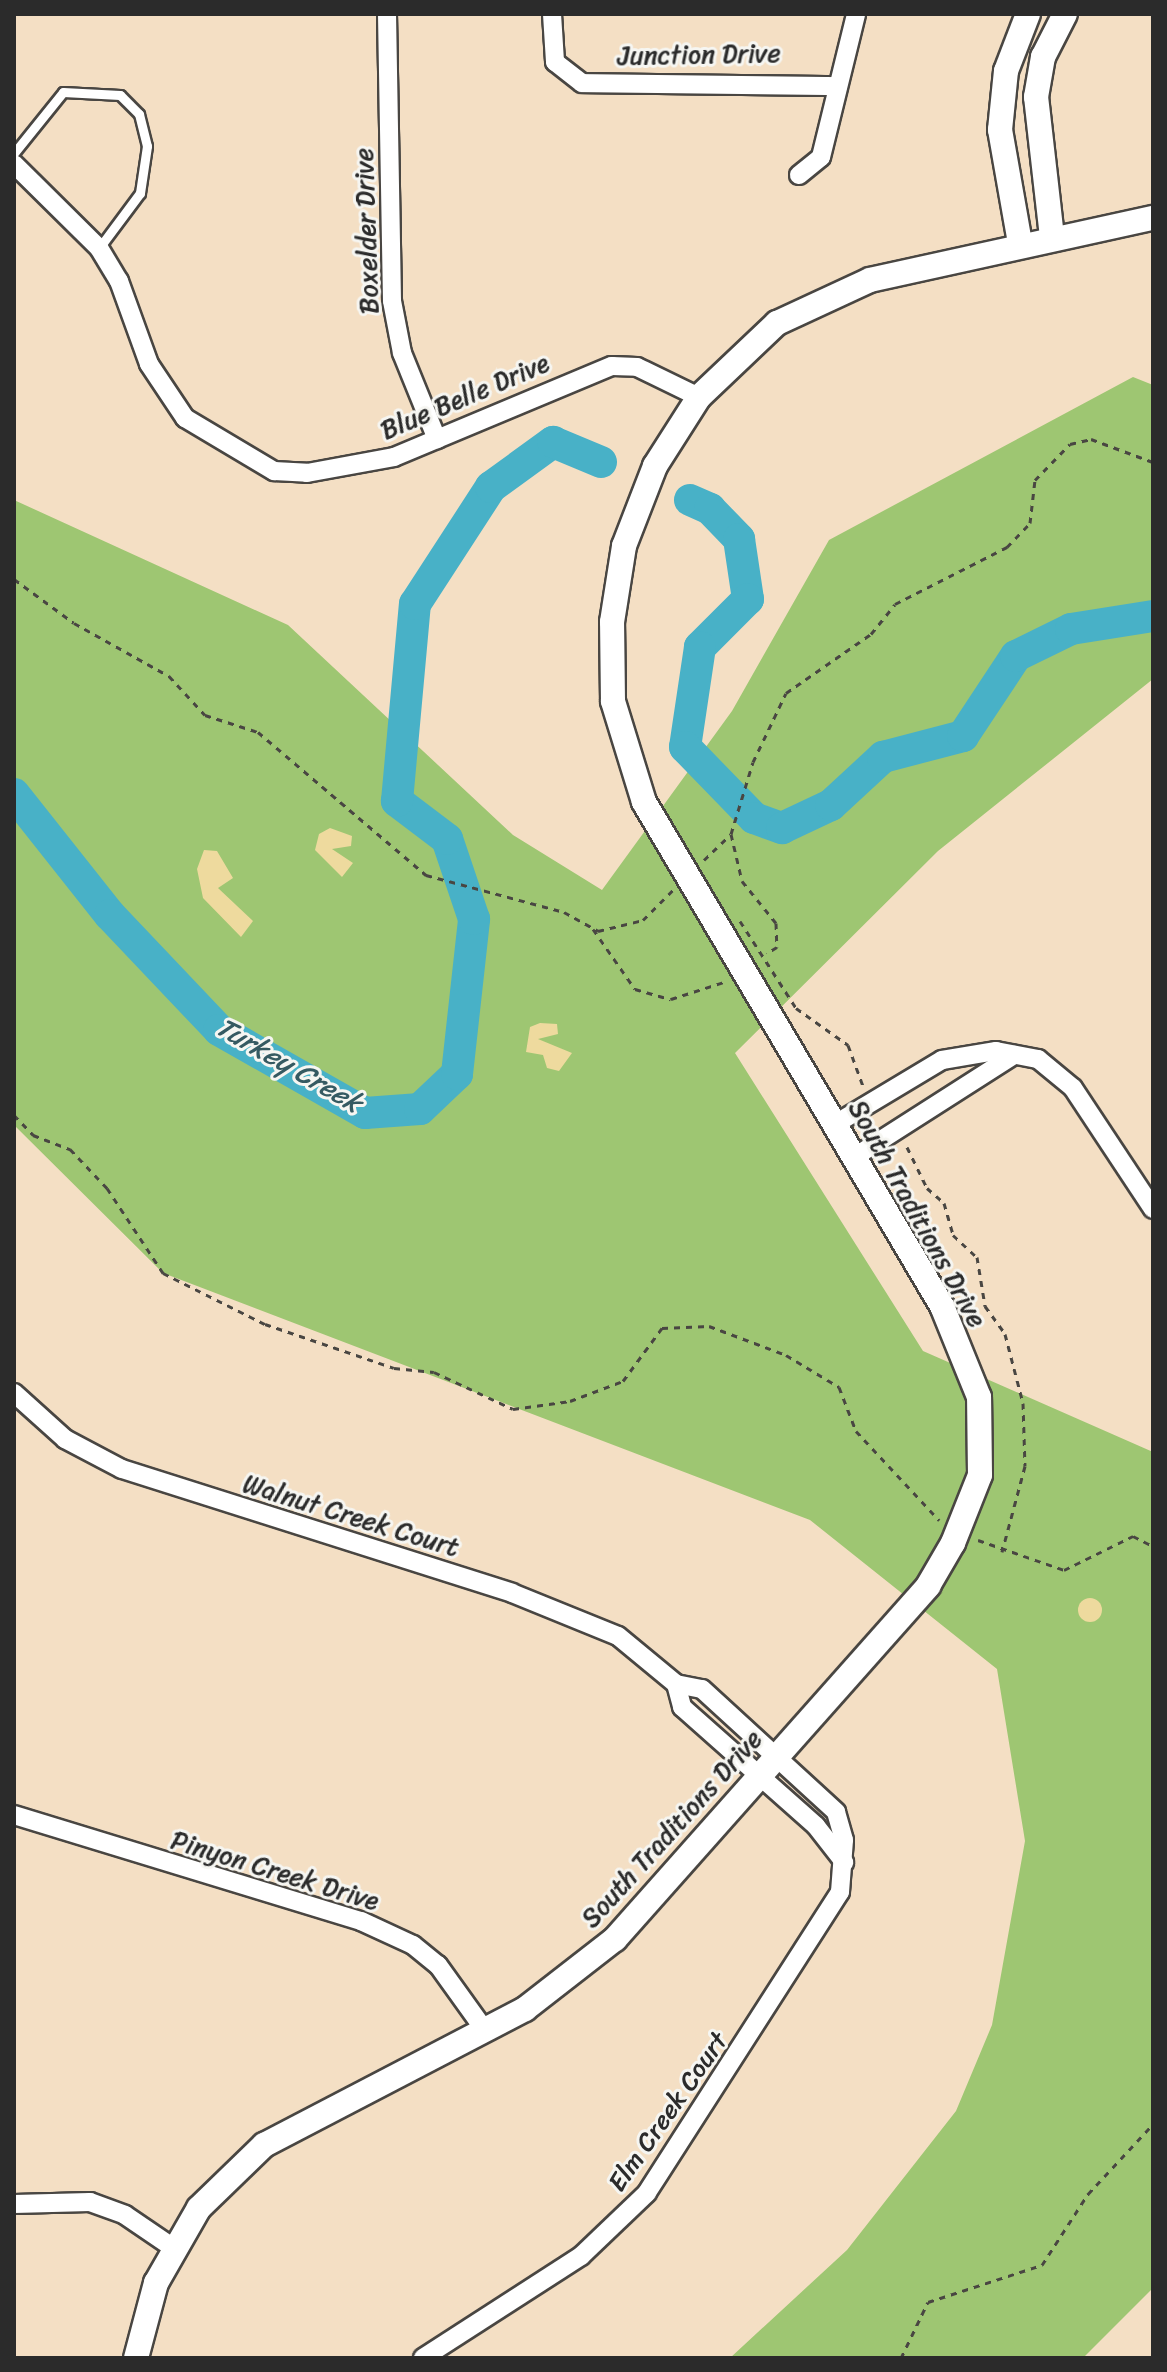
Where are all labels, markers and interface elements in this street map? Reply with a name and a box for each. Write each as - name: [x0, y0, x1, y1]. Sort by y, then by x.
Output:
- street label: Junction Drive: [617, 38, 781, 72]
- street label: Boxelder Drive: [349, 147, 385, 315]
- street label: Blue Belle Drive: [375, 347, 555, 447]
- water label: Turkey Creek: [210, 1010, 368, 1120]
- street label: South Traditions Drive: [842, 1095, 992, 1333]
- street label: Walnut Creek Court: [239, 1468, 463, 1564]
- street label: South Traditions Drive: [575, 1724, 769, 1934]
- street label: Pinyon Creek Drive: [166, 1824, 384, 1918]
- street label: Elm Creek Court: [601, 2026, 735, 2198]

